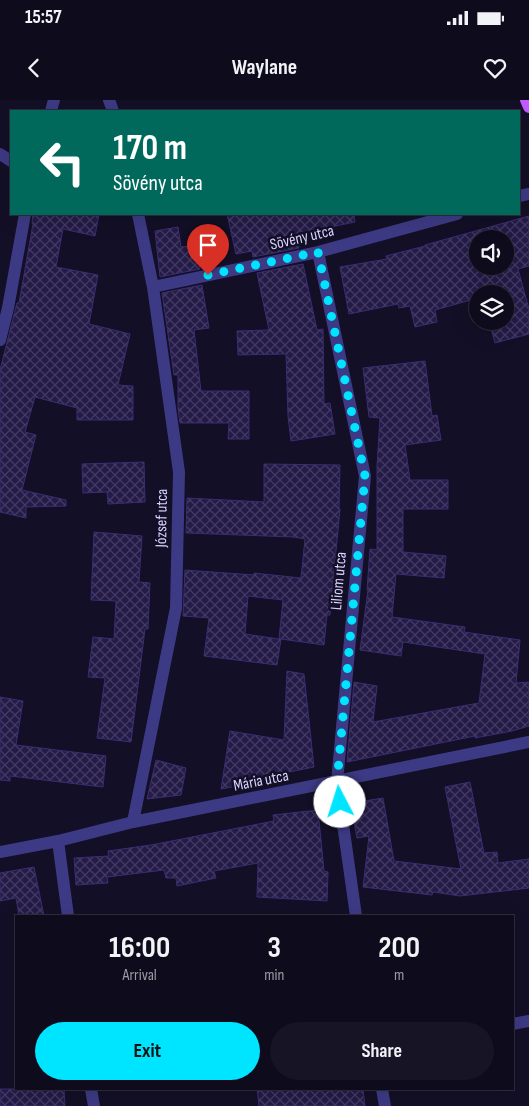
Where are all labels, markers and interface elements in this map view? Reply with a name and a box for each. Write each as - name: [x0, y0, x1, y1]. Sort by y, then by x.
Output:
- text: 15:57: [25, 6, 62, 29]
- icon: back: [20, 54, 48, 82]
- text: Waylane: [232, 54, 297, 81]
- icon: heart: [481, 54, 509, 82]
- text: 170 m: [113, 127, 187, 170]
- icon: left: [30, 130, 95, 195]
- text: Sövény utca: [113, 170, 203, 197]
- street label: Sövény utca: [268, 221, 336, 255]
- pin: [187, 224, 229, 275]
- map controls: [469, 230, 514, 330]
- button: sound: [469, 230, 514, 275]
- icon: arrive: [194, 231, 222, 259]
- button: layers: [469, 285, 514, 330]
- street label: József utca: [152, 488, 172, 549]
- street label: Liliom utca: [327, 551, 351, 611]
- street label: Mária utca: [232, 766, 290, 796]
- position arrow: [313, 775, 365, 827]
- text: 16:00: [109, 930, 170, 966]
- text: 3: [268, 930, 281, 966]
- text: 200: [378, 930, 420, 966]
- text: Arrival: [122, 966, 157, 985]
- text: min: [264, 966, 284, 985]
- text: m: [394, 966, 404, 985]
- button: Exit: [35, 1022, 260, 1080]
- button: Share: [270, 1022, 494, 1080]

